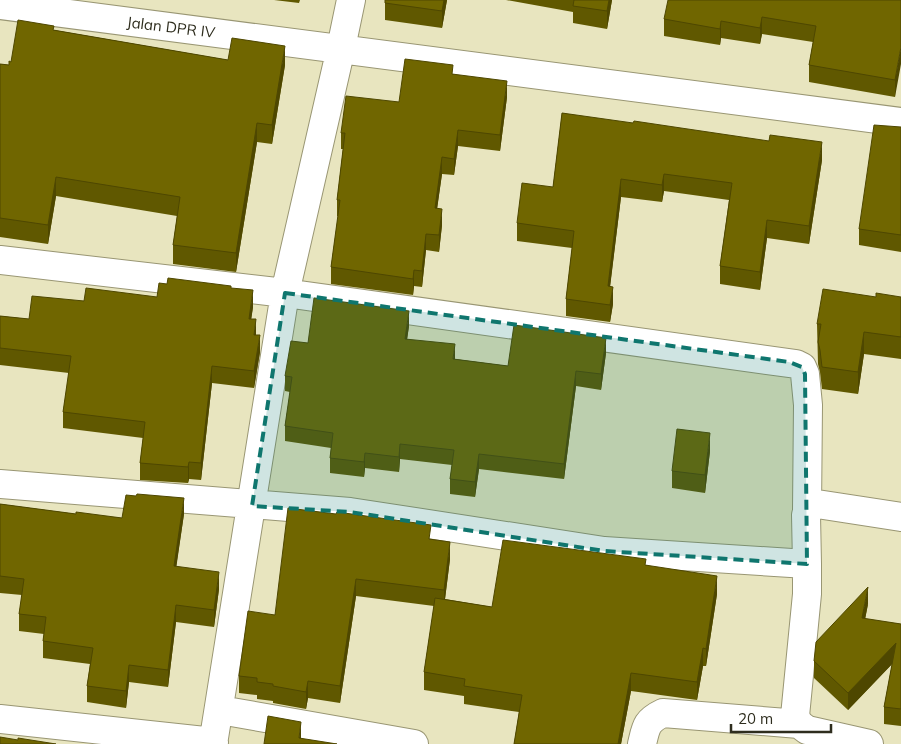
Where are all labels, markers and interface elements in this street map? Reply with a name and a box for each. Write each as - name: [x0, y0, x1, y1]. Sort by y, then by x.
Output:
- street label: Jalan DPR IV: [126, 12, 217, 42]
- scale bar: [731, 702, 831, 734]
- text: 20 m: [738, 709, 773, 728]

